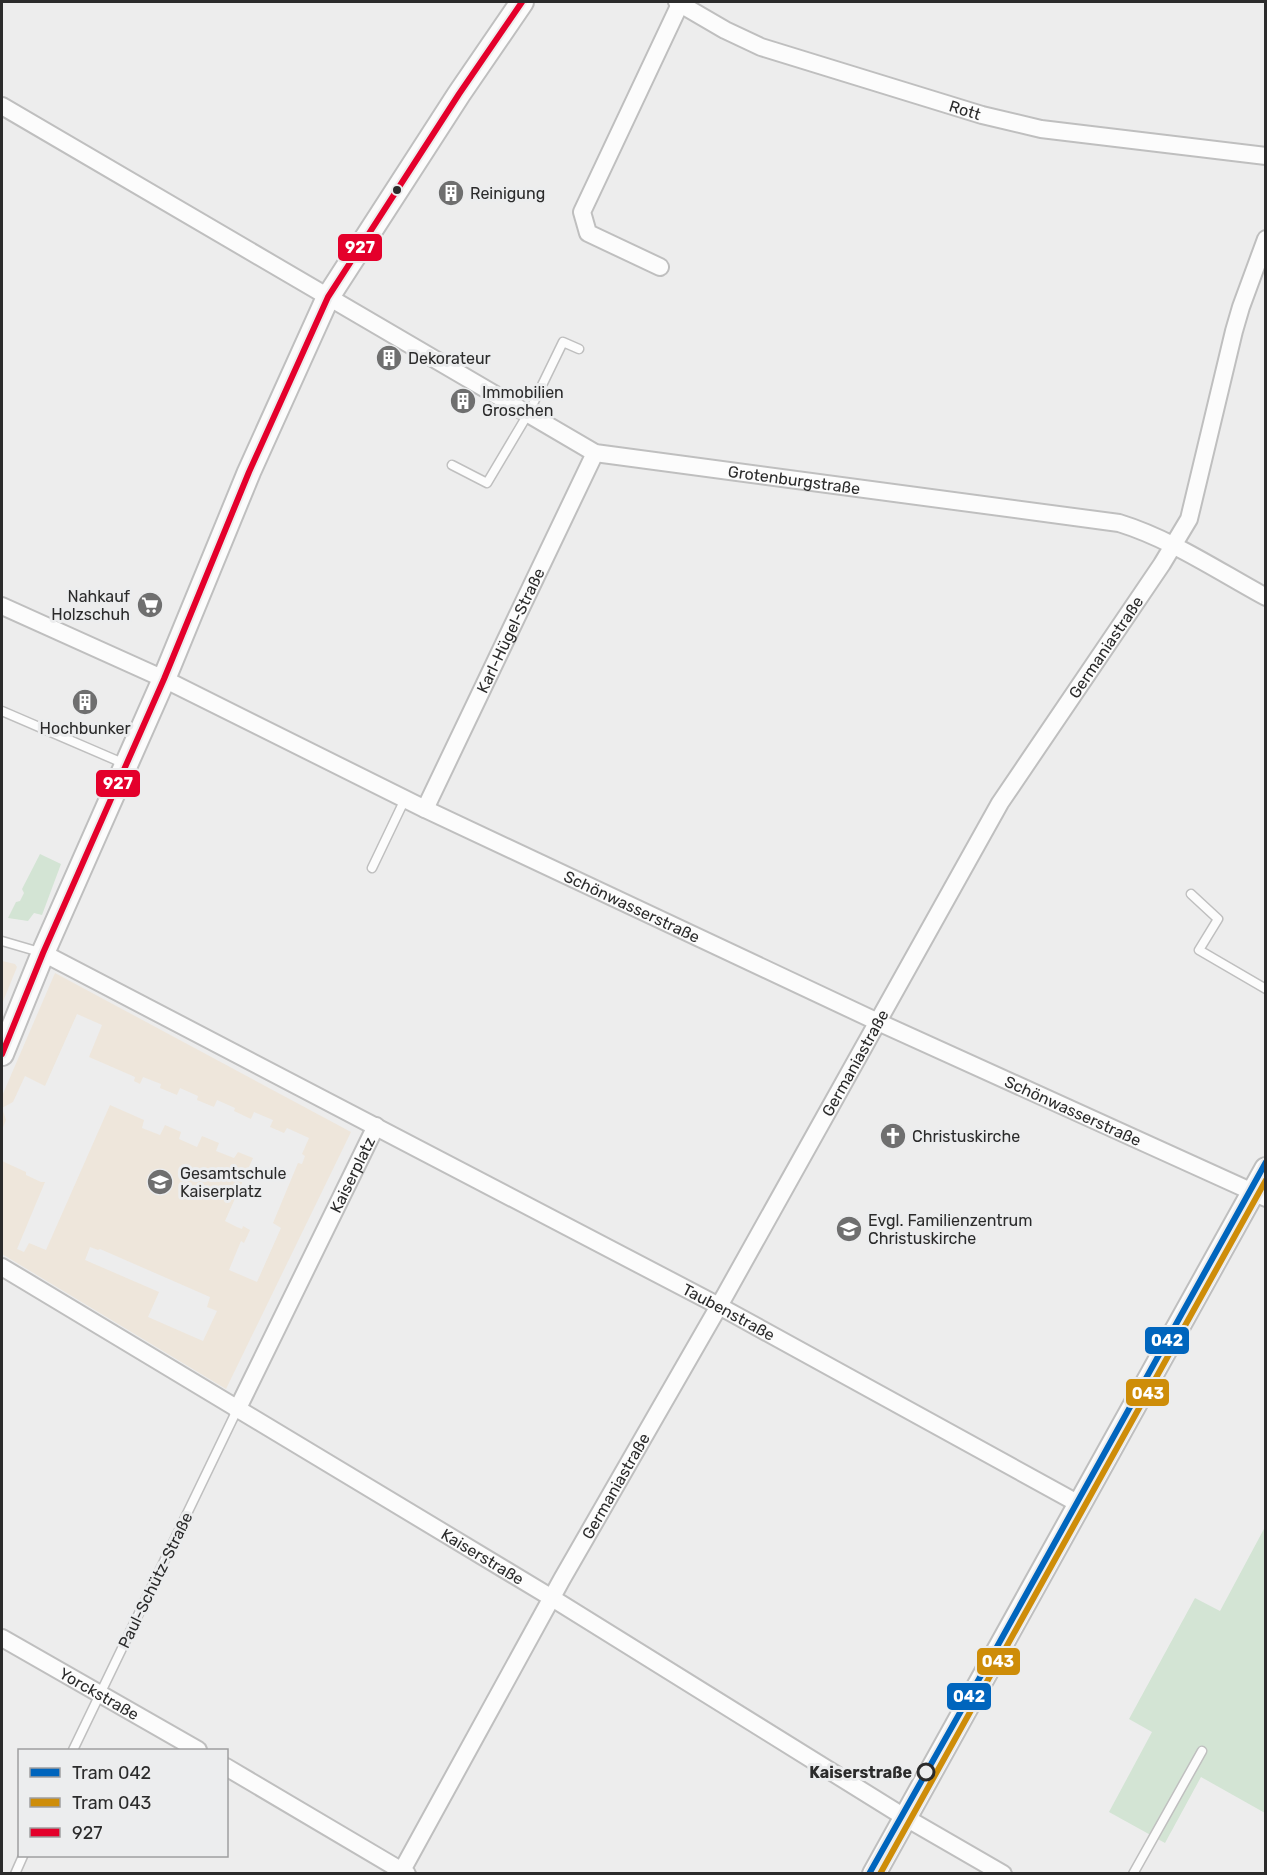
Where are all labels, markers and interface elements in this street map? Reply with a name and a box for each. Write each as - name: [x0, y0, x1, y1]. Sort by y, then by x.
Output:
- street label: Rott: [947, 97, 983, 124]
- building icon: Reinigung: [436, 178, 466, 208]
- unlabelled marker: [391, 184, 403, 196]
- place label: Reinigung: [470, 184, 545, 203]
- line badge: 927: [337, 233, 383, 262]
- text: 927: [345, 238, 375, 257]
- building icon: Dekorateur: [374, 343, 404, 373]
- place label: Dekorateur: [408, 349, 491, 368]
- place label: Immobilien Groschen: [482, 383, 564, 420]
- building icon: Immobilien Groschen: [448, 386, 478, 416]
- street label: Grotenburgstraße: [727, 462, 861, 498]
- street label: Karl-Hügel-Straße: [473, 565, 549, 696]
- place label: Nahkauf Holzschuh: [51, 587, 131, 624]
- supermarket icon: Nahkauf Holzschuh: [135, 590, 165, 620]
- street label: Germaniastraße: [1065, 593, 1147, 702]
- building icon: Hochbunker: [70, 687, 100, 717]
- place label: Hochbunker: [40, 719, 130, 738]
- line badge: 927: [95, 769, 141, 798]
- text: 927: [103, 774, 133, 793]
- street label: Schönwasserstraße: [561, 867, 703, 947]
- street label: Germaniastraße: [818, 1006, 893, 1120]
- street label: Schönwasserstraße: [1002, 1072, 1144, 1150]
- church icon: Christuskirche: [878, 1121, 908, 1151]
- place label: Christuskirche: [912, 1127, 1020, 1146]
- street label: Kaiserplatz: [326, 1134, 379, 1216]
- place label: Gesamtschule Kaiserplatz: [180, 1164, 286, 1201]
- school or university icon: Gesamtschule Kaiserplatz: [145, 1167, 175, 1197]
- place label: Evgl. Familienzentrum Christuskirche: [868, 1211, 1032, 1248]
- school or university icon: Evgl. Familienzentrum Christuskirche: [834, 1214, 864, 1244]
- street label: Taubenstraße: [679, 1280, 778, 1345]
- line badge: 042: [1144, 1326, 1190, 1355]
- text: 042: [1151, 1331, 1183, 1350]
- line badge: 043: [1125, 1378, 1170, 1407]
- text: 043: [1132, 1384, 1164, 1403]
- street label: Germaniastraße: [578, 1430, 654, 1542]
- street label: Paul-Schütz-Straße: [114, 1509, 197, 1651]
- street label: Kaiserstraße: [438, 1525, 527, 1589]
- line badge: 043: [976, 1647, 1021, 1676]
- text: 043: [982, 1652, 1014, 1671]
- street label: Yorckstraße: [56, 1664, 142, 1724]
- line badge: 042: [946, 1682, 992, 1711]
- text: 042: [953, 1687, 985, 1706]
- legend: [18, 1749, 228, 1857]
- text: Tram 042: [72, 1762, 151, 1784]
- place label: Kaiserstraße: [809, 1763, 912, 1782]
- marker: Kaiserstraße: [917, 1763, 935, 1781]
- text: Tram 043: [72, 1792, 151, 1814]
- text: 927: [72, 1822, 102, 1844]

